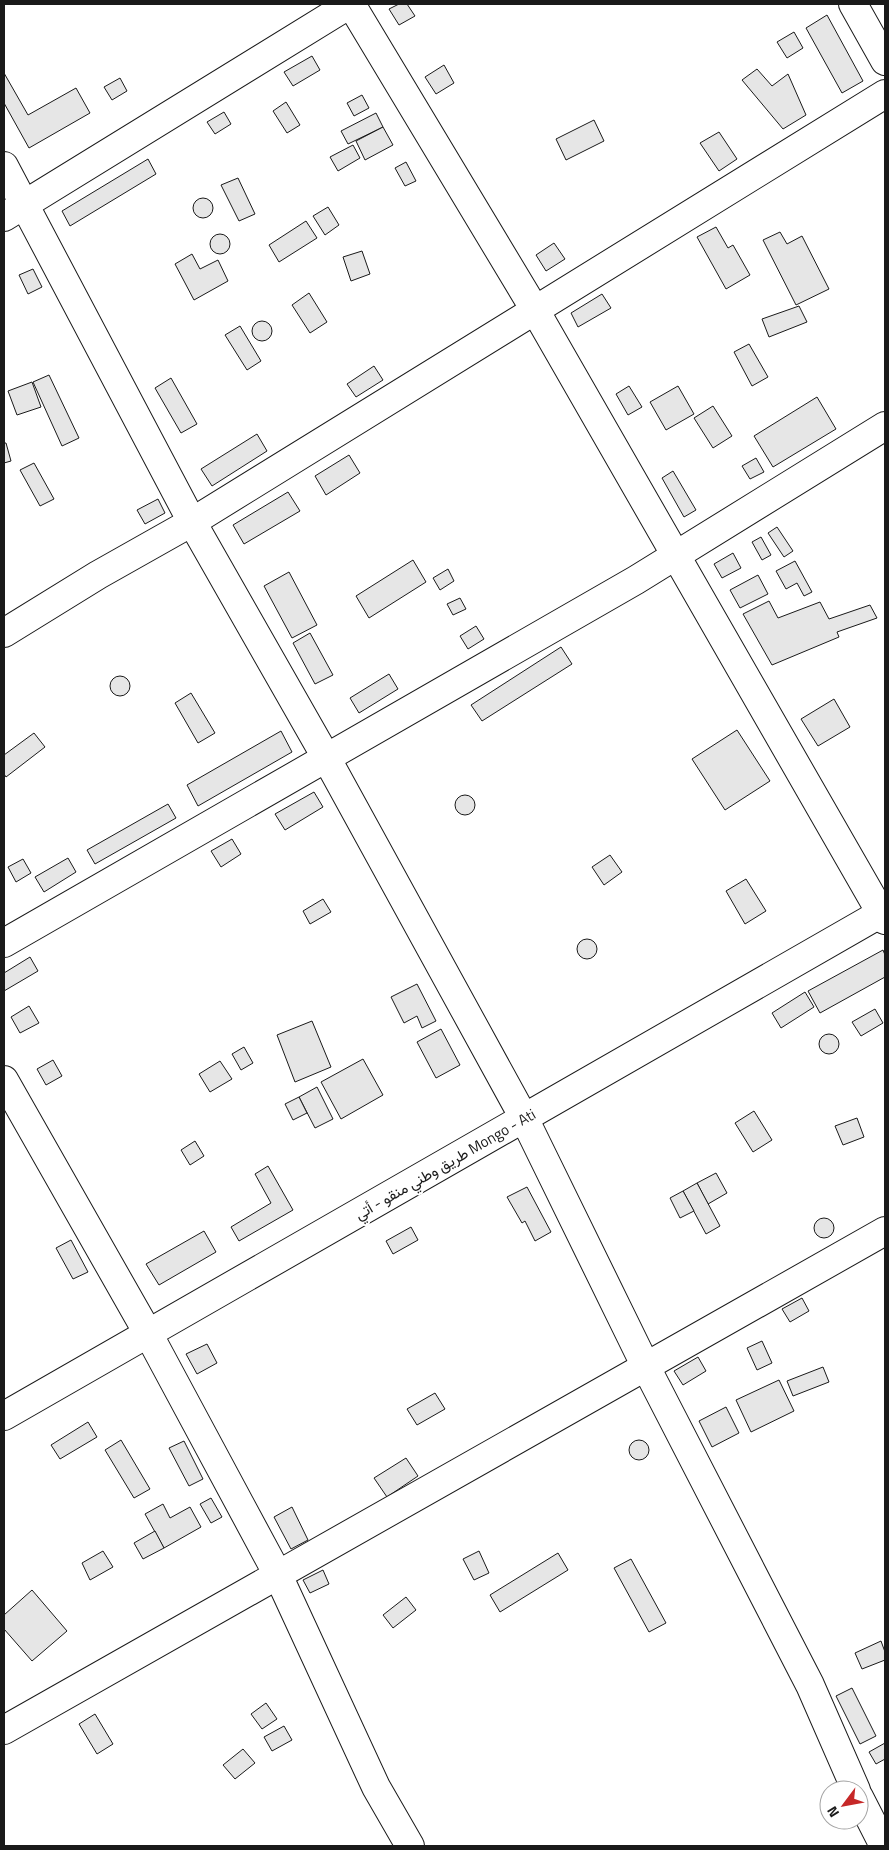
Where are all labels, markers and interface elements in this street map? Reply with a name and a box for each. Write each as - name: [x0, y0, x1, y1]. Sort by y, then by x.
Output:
- street label: طريق وطني منقو - أتي Mongo - Ati: [350, 1103, 541, 1227]
- north arrow: [819, 1780, 869, 1830]
- text: N: [821, 1802, 844, 1822]

